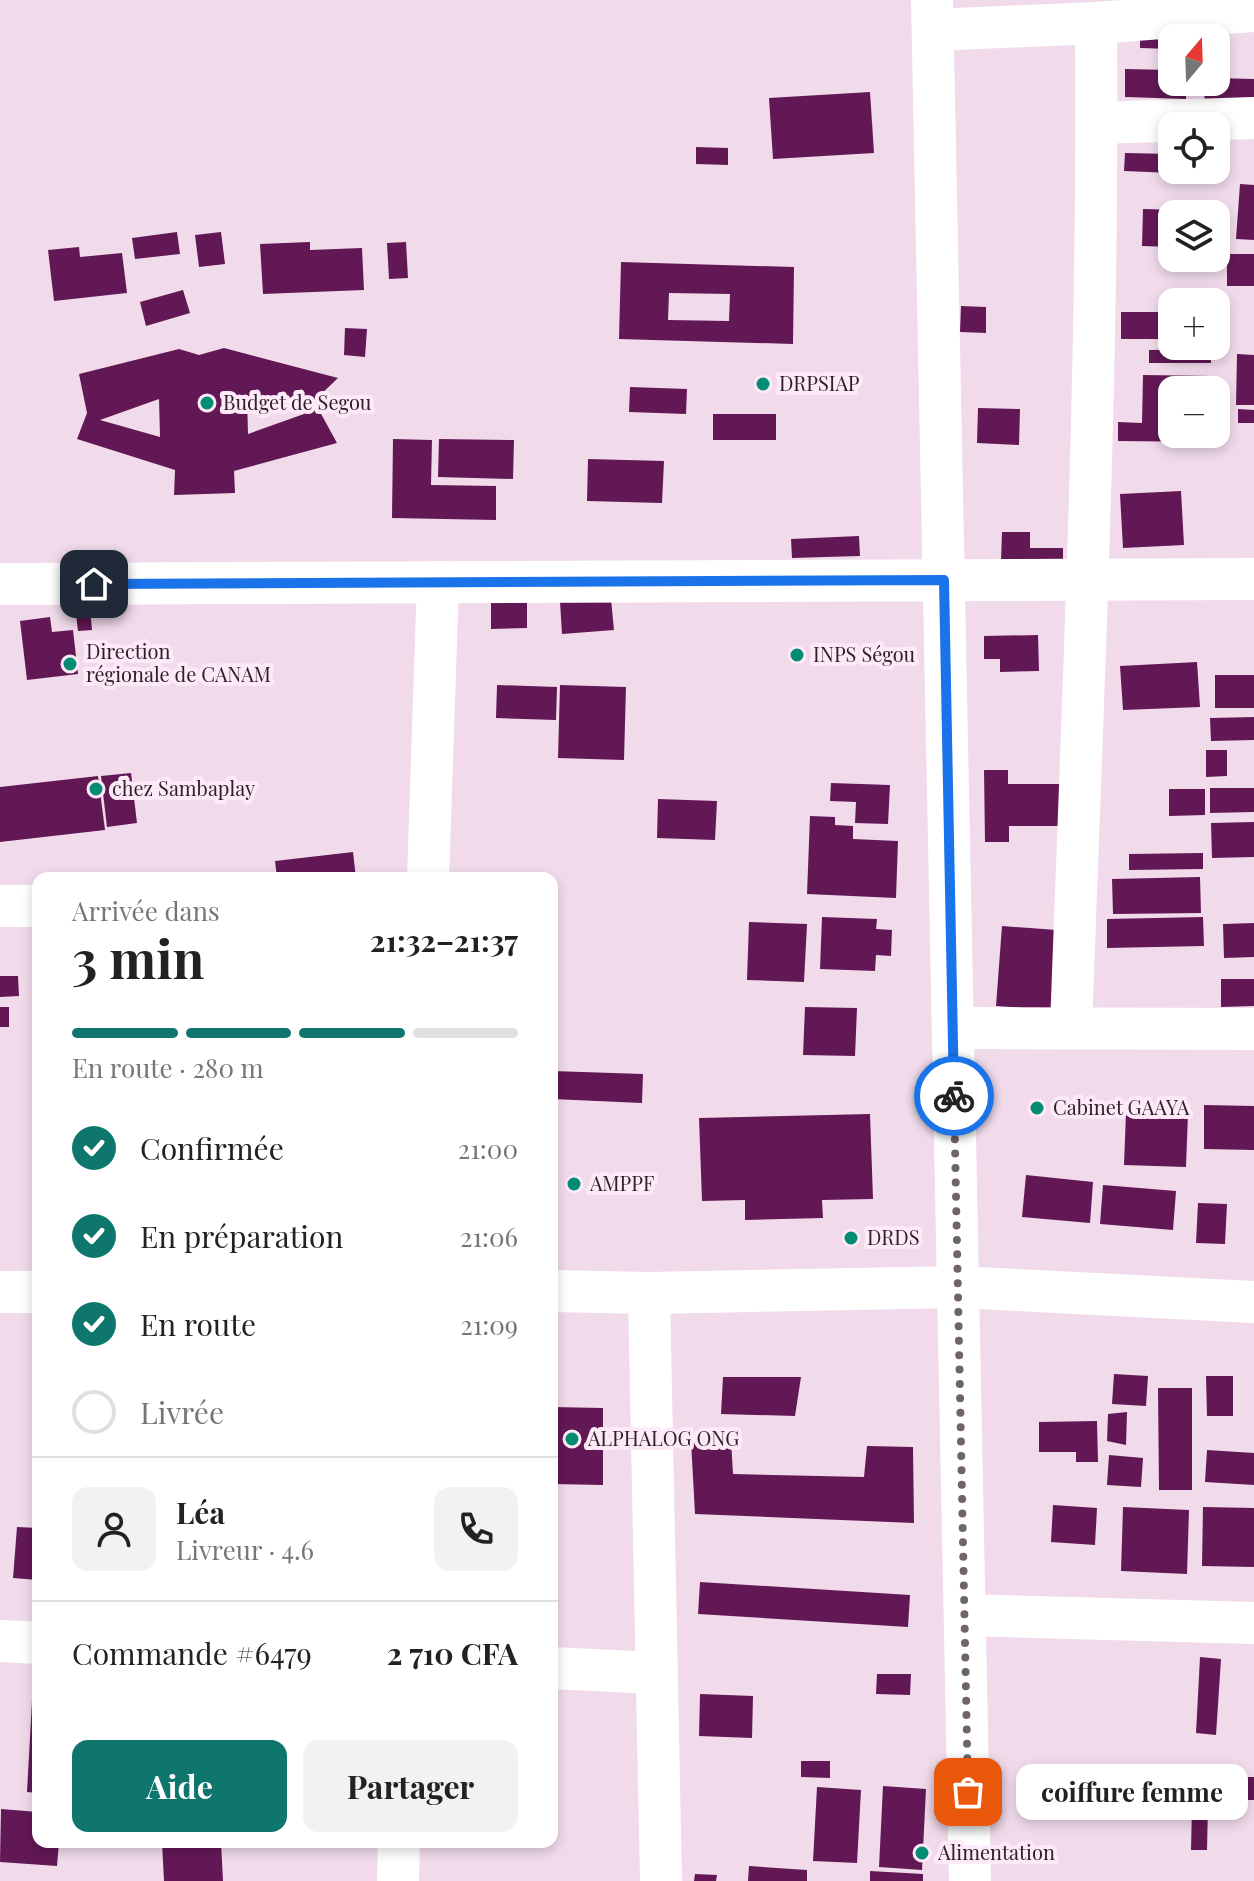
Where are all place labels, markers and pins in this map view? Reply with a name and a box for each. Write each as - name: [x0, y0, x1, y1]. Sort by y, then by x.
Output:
- place label: DRPSIAP: [779, 369, 860, 396]
- marker: DRPSIAP: [754, 375, 772, 393]
- place label: Budget de Segou: [223, 388, 372, 415]
- marker: Budget de Segou: [198, 394, 216, 412]
- pin: [60, 550, 128, 618]
- place label: Direction régionale de CANAM: [86, 637, 271, 687]
- place label: INPS Ségou: [813, 640, 916, 667]
- marker: INPS Ségou: [788, 646, 806, 664]
- marker: Direction régionale de CANAM: [61, 655, 79, 673]
- place label: chez Sambaplay: [112, 774, 255, 801]
- marker: chez Sambaplay: [87, 780, 105, 798]
- place label: Cabinet GAAYA: [1053, 1093, 1190, 1120]
- marker: Cabinet GAAYA: [1028, 1099, 1046, 1117]
- place label: AMPPF: [589, 1169, 654, 1196]
- marker: AMPPF: [565, 1175, 583, 1193]
- place label: DRDS: [867, 1223, 920, 1250]
- marker: DRDS: [842, 1229, 860, 1247]
- place label: ALPHALOG ONG: [587, 1424, 739, 1451]
- marker: ALPHALOG ONG: [563, 1430, 581, 1448]
- pin: [934, 1758, 1002, 1826]
- callout: coiffure femme: [1016, 1764, 1248, 1820]
- place label: Alimentation: [937, 1838, 1055, 1865]
- marker: Alimentation: [913, 1844, 931, 1862]

